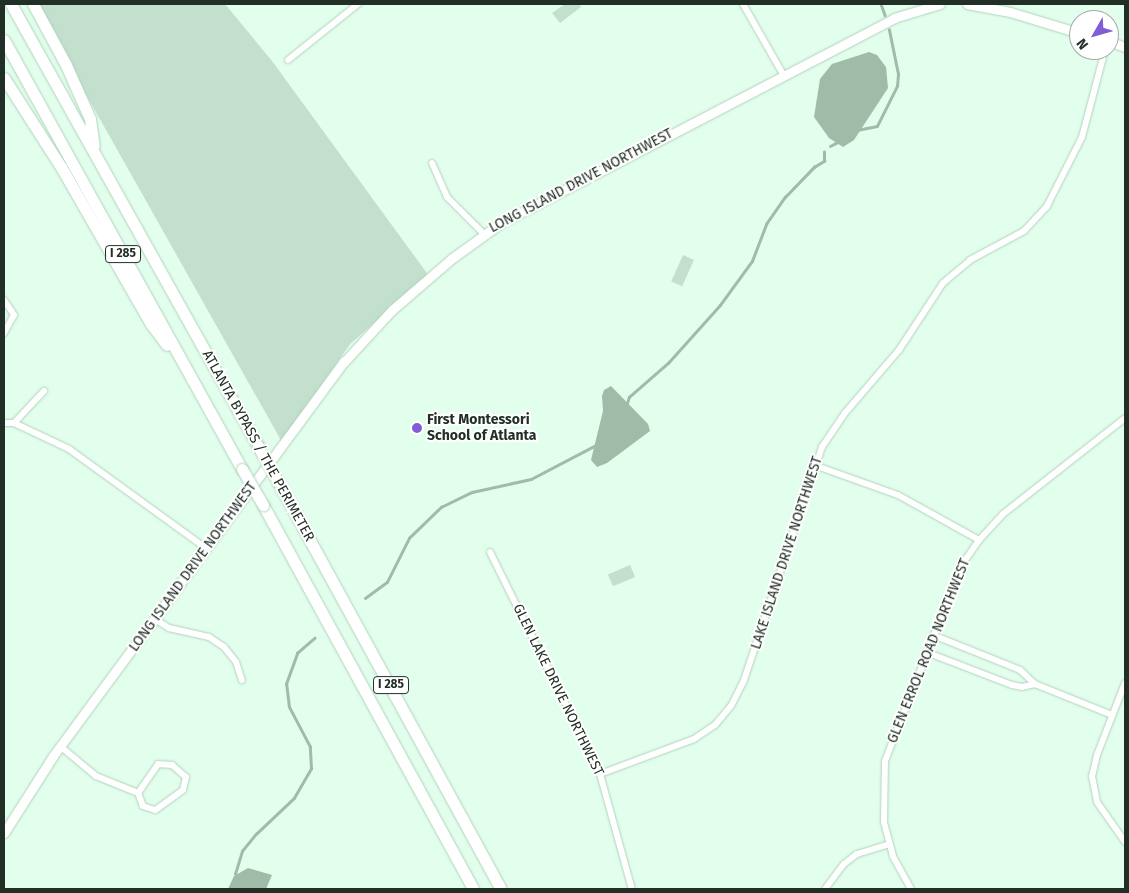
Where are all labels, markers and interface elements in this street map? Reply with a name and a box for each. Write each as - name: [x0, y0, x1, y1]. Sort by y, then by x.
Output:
- north arrow: [1069, 10, 1119, 60]
- text: N: [1073, 35, 1092, 53]
- street label: LONG ISLAND DRIVE NORTHWEST: [486, 125, 676, 237]
- road number: I 285: [104, 244, 142, 264]
- street label: ATLANTA BYPASS / THE PERIMETER: [198, 347, 318, 545]
- place label: First Montessori School of Atlanta: [427, 412, 536, 444]
- marker: First Montessori School of Atlanta: [411, 422, 423, 434]
- street label: LAKE ISLAND DRIVE NORTHWEST: [748, 454, 826, 652]
- street label: LONG ISLAND DRIVE NORTHWEST: [126, 479, 260, 655]
- street label: GLEN ERROL ROAD NORTHWEST: [884, 556, 974, 746]
- street label: GLEN LAKE DRIVE NORTHWEST: [509, 601, 607, 779]
- road number: I 285: [372, 676, 410, 694]

